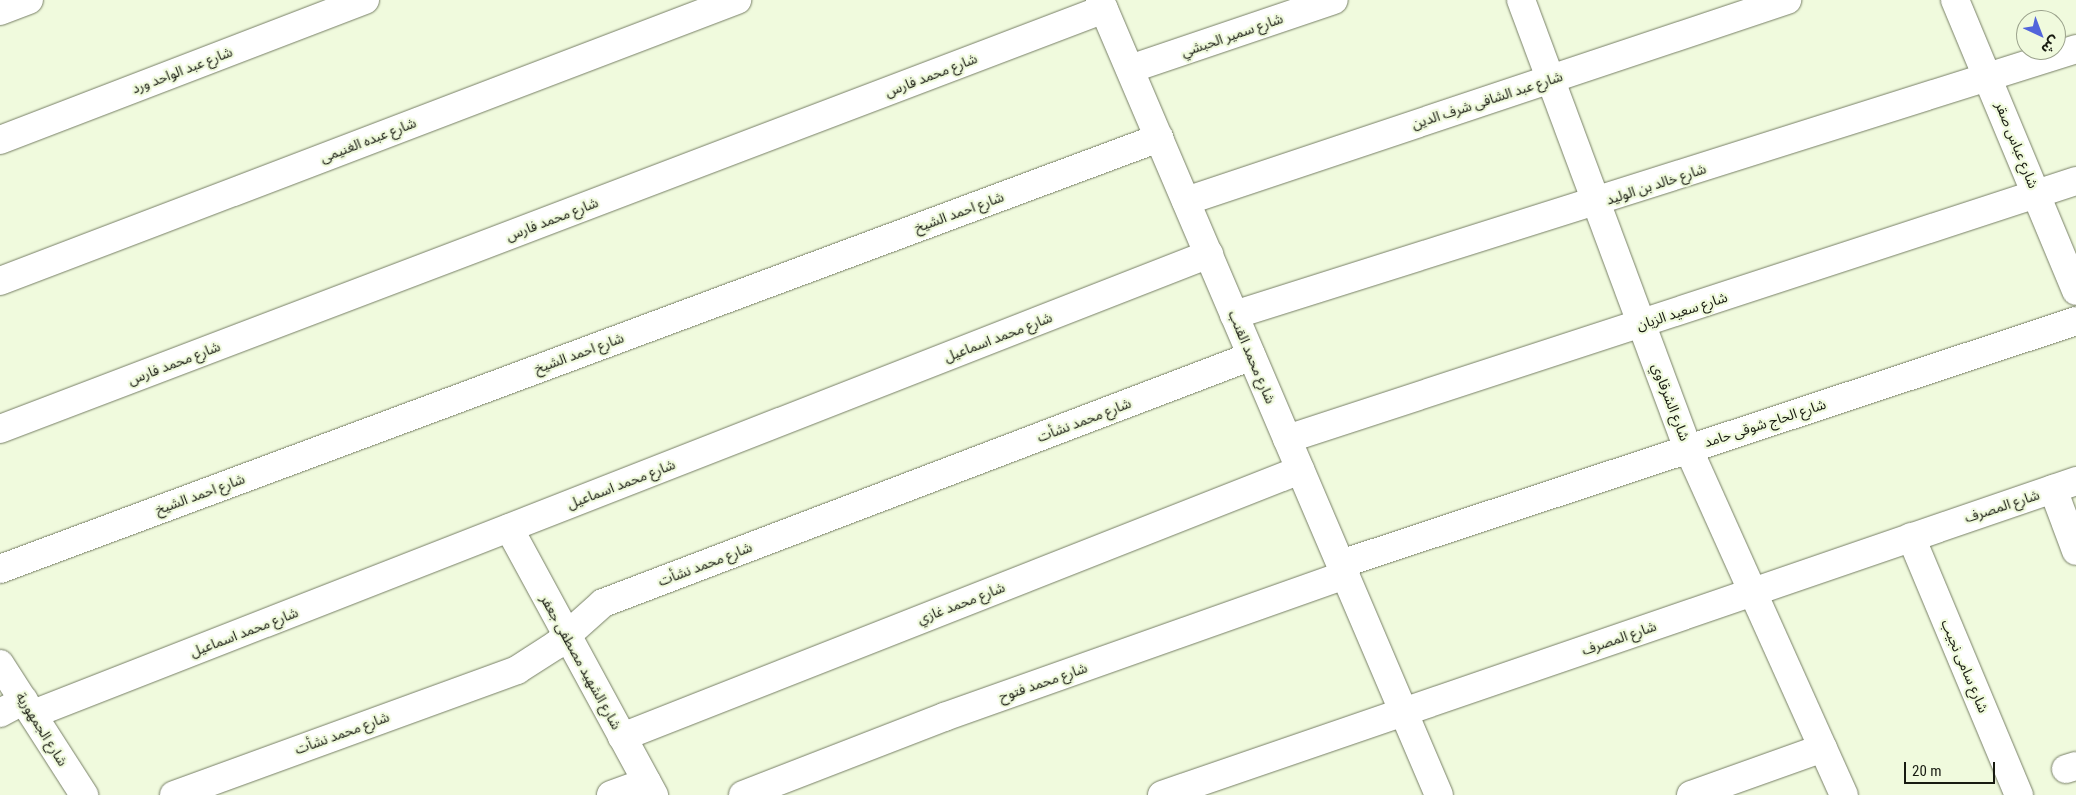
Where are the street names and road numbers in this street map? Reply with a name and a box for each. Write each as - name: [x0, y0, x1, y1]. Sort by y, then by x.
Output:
- street label: شارع سمير الحبشي: [1179, 10, 1285, 60]
- street label: شارع عبد الواحد ورد: [129, 43, 235, 97]
- street label: شارع محمد فارس: [882, 50, 980, 100]
- street label: شارع عبد الشافى شرف الدين: [1409, 68, 1565, 132]
- street label: شارع عباس صقر: [1992, 99, 2042, 191]
- street label: شارع عبده الغنيمى: [318, 114, 418, 166]
- street label: شارع خالد بن الوليد: [1604, 160, 1708, 208]
- street label: شارع احمد الشيخ: [912, 188, 1006, 236]
- street label: شارع محمد فارس: [503, 194, 601, 244]
- street label: شارع سعيد الزيان: [1634, 288, 1730, 334]
- street label: شارع محمد القنب: [1225, 308, 1279, 406]
- street label: شارع محمد اسماعيل: [942, 309, 1054, 365]
- street label: شارع احمد الشيخ: [532, 329, 626, 377]
- street label: شارع محمد فارس: [125, 338, 223, 388]
- street label: شارع الشرقاوي: [1649, 361, 1693, 443]
- street label: شارع محمد نشأت: [1035, 394, 1133, 446]
- street label: شارع الحاج شوقى حامد: [1702, 395, 1828, 451]
- street label: شارع محمد اسماعيل: [565, 456, 677, 512]
- street label: شارع احمد الشيخ: [153, 470, 247, 518]
- street label: شارع المصرف: [1962, 486, 2042, 526]
- street label: شارع محمد نشأت: [656, 538, 754, 590]
- street label: شارع محمد غازي: [915, 579, 1007, 627]
- street label: شارع الشهيد مصطفى جعفر: [537, 592, 625, 732]
- street label: شارع محمد اسماعيل: [188, 604, 300, 660]
- street label: شارع المصرف: [1580, 617, 1658, 659]
- street label: شارع سامى نجيب: [1938, 617, 1992, 715]
- street label: شارع محمد فتوح: [997, 659, 1089, 705]
- street label: شارع الجمهورية: [13, 689, 71, 769]
- street label: شارع محمد نشأت: [293, 708, 391, 758]

